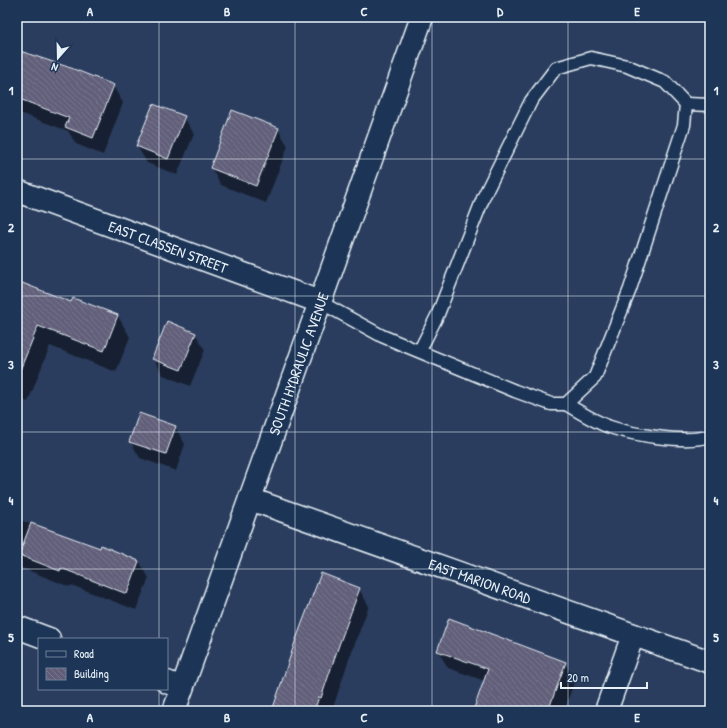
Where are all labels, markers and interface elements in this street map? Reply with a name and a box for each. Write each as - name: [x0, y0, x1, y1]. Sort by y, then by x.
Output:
- text: A: [87, 2, 94, 20]
- text: B: [224, 2, 231, 20]
- text: C: [360, 2, 368, 20]
- text: D: [497, 2, 504, 20]
- text: E: [634, 2, 640, 20]
- north arrow: [38, 38, 78, 78]
- text: N: [49, 60, 60, 75]
- text: 1: [9, 81, 14, 99]
- text: 1: [714, 81, 719, 99]
- street label: EAST CLASSEN STREET: [106, 215, 232, 278]
- text: 2: [8, 218, 15, 236]
- text: 2: [713, 218, 720, 236]
- street label: SOUTH HYDRAULIC AVENUE: [263, 289, 333, 438]
- text: 3: [8, 355, 14, 373]
- text: 3: [713, 355, 719, 373]
- text: 4: [9, 491, 14, 509]
- text: 4: [714, 491, 719, 509]
- street label: EAST MARION ROAD: [426, 553, 535, 609]
- text: 5: [8, 628, 14, 646]
- text: 5: [713, 628, 719, 646]
- legend: [38, 638, 168, 690]
- text: Road: [74, 645, 94, 662]
- scale bar: [561, 664, 647, 690]
- text: Building: [74, 665, 109, 682]
- text: 20 m: [567, 669, 589, 686]
- text: A: [87, 708, 94, 726]
- text: B: [224, 708, 231, 726]
- text: C: [360, 708, 368, 726]
- text: D: [497, 708, 504, 726]
- text: E: [634, 708, 640, 726]

